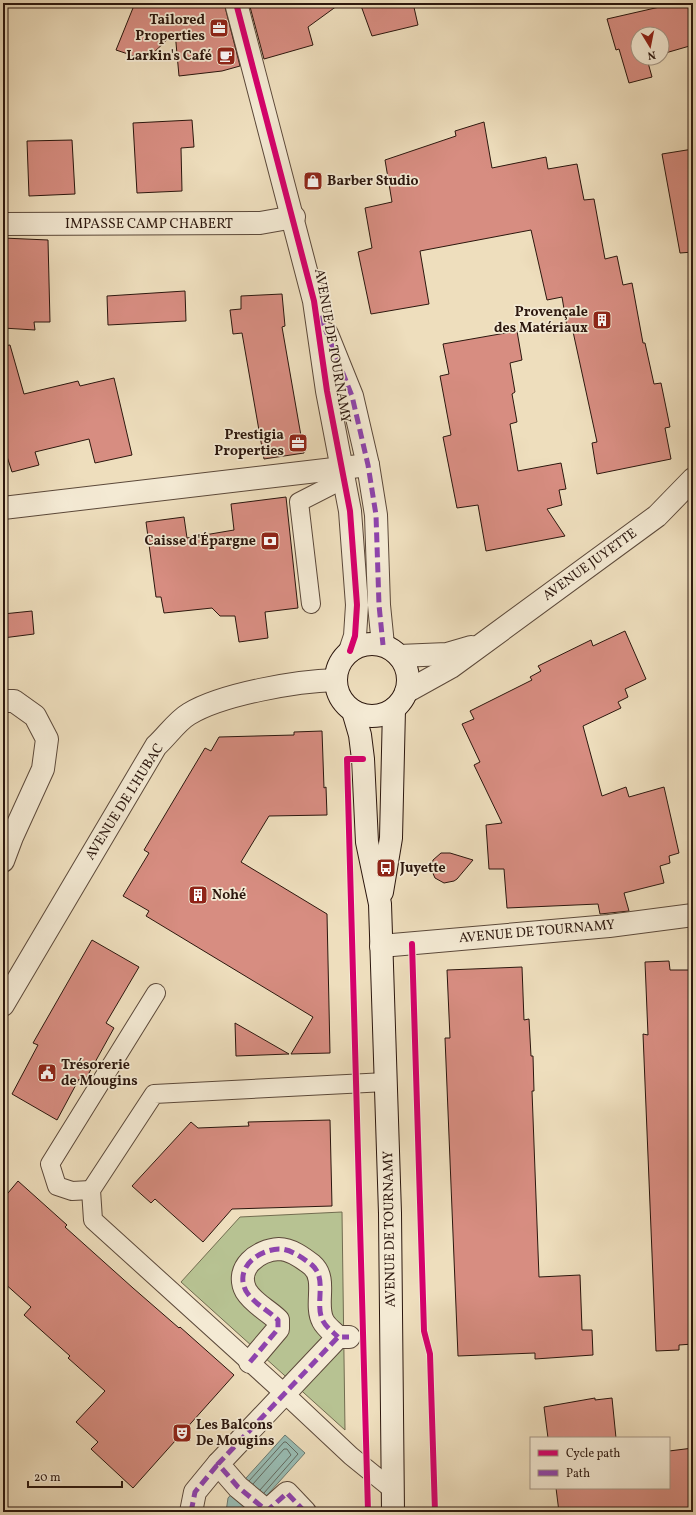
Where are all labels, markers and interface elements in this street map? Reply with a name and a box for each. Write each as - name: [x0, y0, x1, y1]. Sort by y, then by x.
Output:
- place label: Tailored Properties: [135, 11, 205, 46]
- office icon: Tailored Properties: [208, 17, 230, 39]
- north arrow: [630, 26, 670, 66]
- cafe icon: Larkin's Café: [215, 45, 237, 67]
- text: N: [646, 46, 657, 62]
- place label: Larkin's Café: [126, 47, 212, 66]
- shop icon: Barber Studio: [302, 170, 324, 192]
- place label: Barber Studio: [327, 172, 419, 191]
- street label: IMPASSE CAMP CHABERT: [65, 215, 233, 234]
- street label: AVENUE DE TOURNAMY: [309, 267, 355, 425]
- place label: Provençale des Matériaux: [494, 303, 588, 338]
- building icon: Provençale des Matériaux: [591, 309, 613, 331]
- place label: Prestigia Properties: [214, 426, 284, 461]
- office icon: Prestigia Properties: [287, 432, 309, 454]
- street label: AVENUE JUYETTE: [539, 524, 641, 606]
- bank icon: Caisse d'Épargne: [259, 530, 281, 552]
- place label: Caisse d'Épargne: [144, 532, 256, 551]
- street label: AVENUE DE L'HUBAC: [81, 740, 169, 864]
- bus stop icon: Juyette: [375, 857, 397, 879]
- place label: Juyette: [399, 859, 446, 878]
- building icon: Nohé: [187, 884, 209, 906]
- place label: Nohé: [212, 886, 246, 905]
- street label: AVENUE DE TOURNAMY: [458, 916, 616, 948]
- place label: Trésorerie de Mougins: [61, 1056, 138, 1091]
- public building icon: Trésorerie de Mougins: [36, 1062, 58, 1084]
- street label: AVENUE DE TOURNAMY: [379, 1150, 401, 1307]
- place label: Les Balcons De Mougins: [196, 1416, 274, 1451]
- theatre icon: Les Balcons De Mougins: [171, 1422, 193, 1444]
- legend: [530, 1437, 670, 1489]
- text: Cycle path: [566, 1446, 621, 1462]
- scale bar: [28, 1463, 122, 1489]
- text: Path: [566, 1466, 590, 1482]
- text: 20 m: [34, 1470, 61, 1486]

